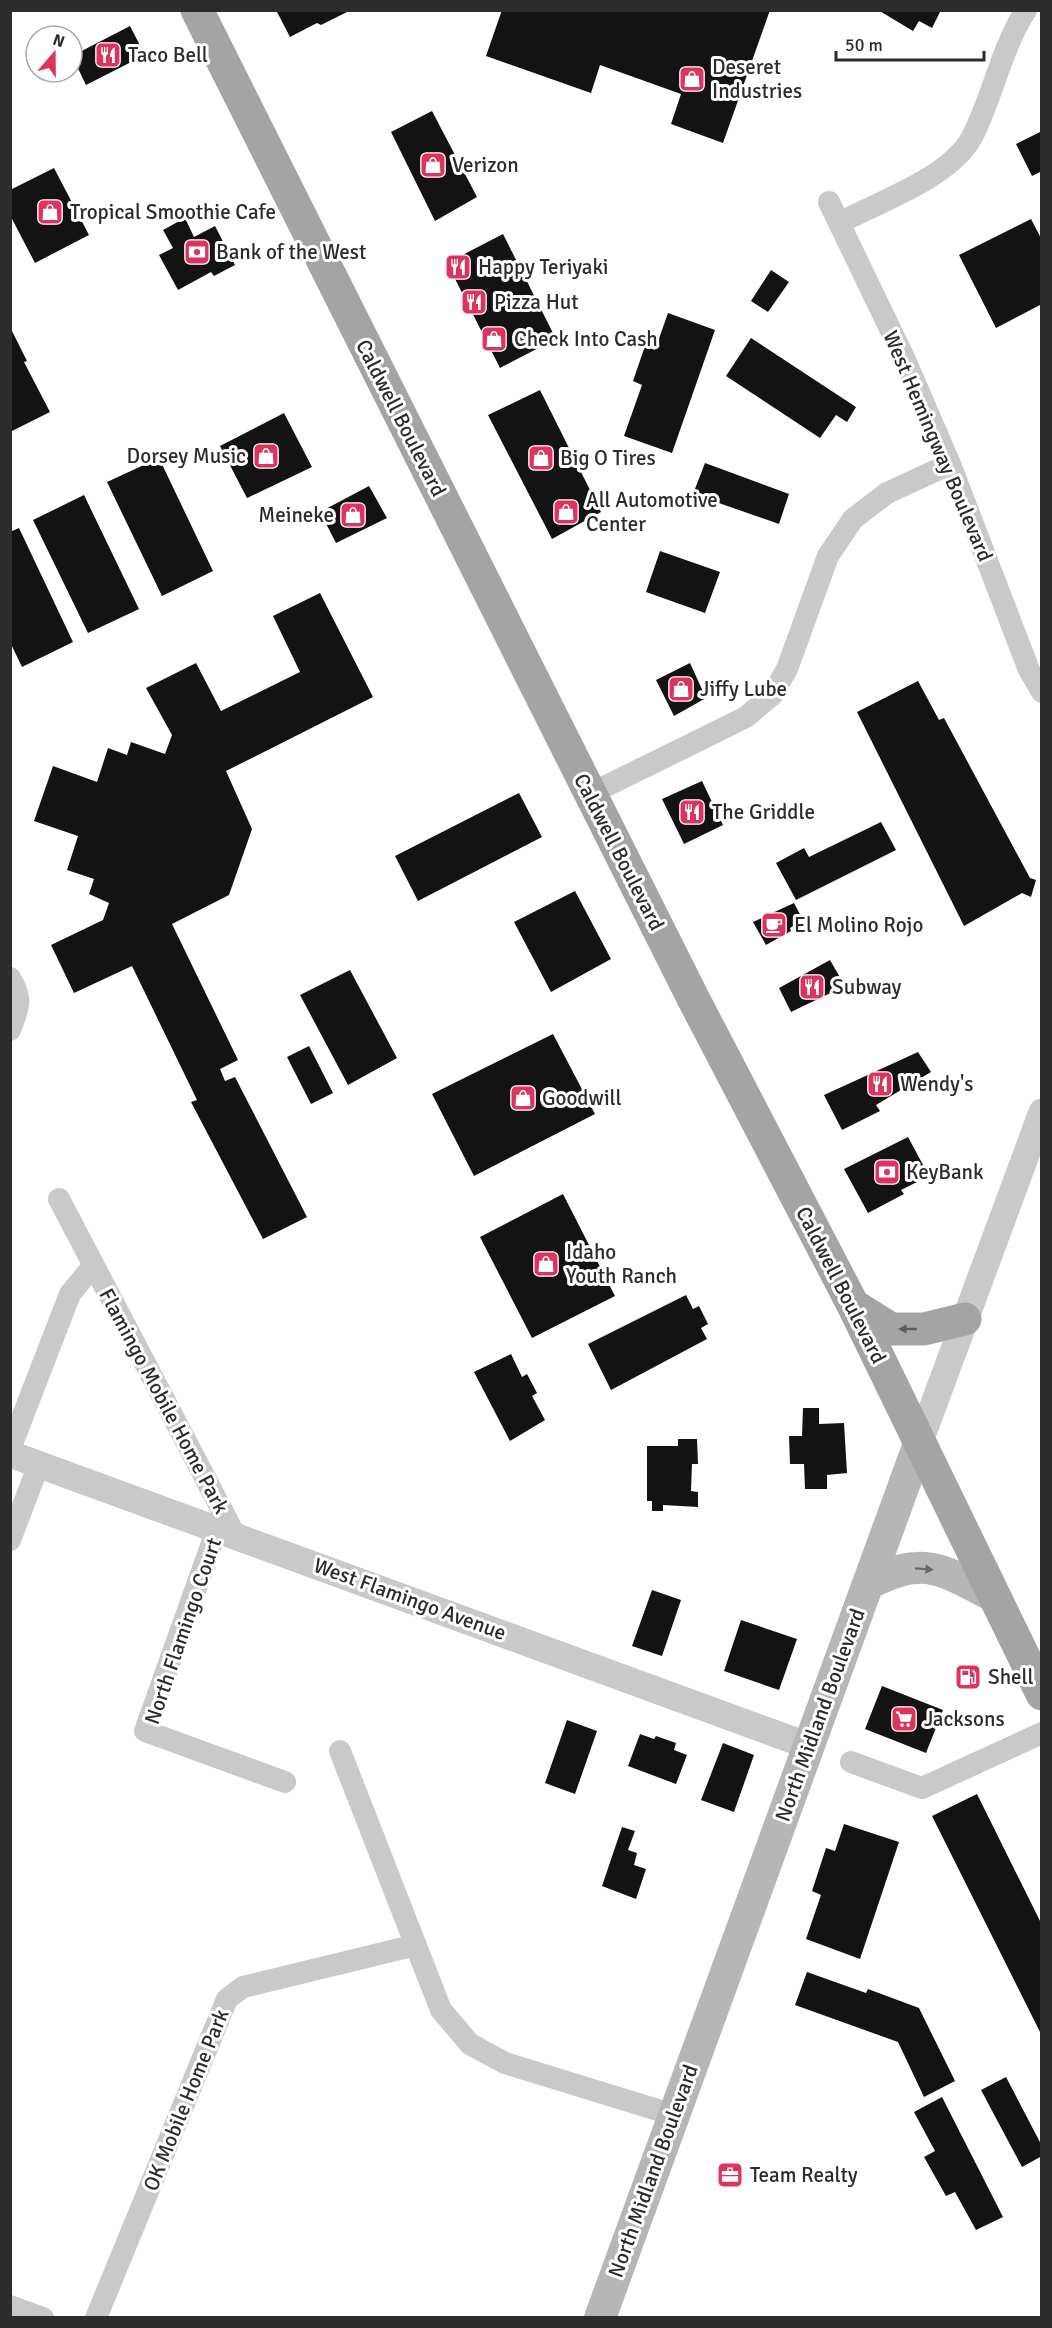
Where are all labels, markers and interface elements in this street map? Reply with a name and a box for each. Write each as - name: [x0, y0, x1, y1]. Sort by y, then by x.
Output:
- north arrow: [24, 24, 84, 84]
- scale bar: [836, 24, 984, 62]
- text: N: [50, 30, 67, 52]
- text: 50 m: [845, 34, 883, 56]
- restaurant icon: Taco Bell: [93, 40, 123, 70]
- place label: Taco Bell: [128, 42, 208, 68]
- place label: Deseret Industries: [712, 54, 802, 104]
- shop icon: Deseret Industries: [677, 64, 707, 94]
- shop icon: Verizon: [418, 150, 448, 180]
- place label: Verizon: [452, 152, 519, 178]
- shop icon: Tropical Smoothie Cafe: [35, 197, 65, 227]
- place label: Tropical Smoothie Cafe: [70, 199, 276, 225]
- bank icon: Bank of the West: [182, 237, 212, 267]
- place label: Bank of the West: [216, 239, 366, 265]
- restaurant icon: Happy Teriyaki: [443, 252, 473, 282]
- place label: Happy Teriyaki: [478, 254, 608, 280]
- restaurant icon: Pizza Hut: [459, 287, 489, 317]
- place label: Pizza Hut: [494, 289, 579, 315]
- shop icon: Check Into Cash: [479, 324, 509, 354]
- place label: Check Into Cash: [514, 326, 658, 352]
- street label: West Hemingway Boulevard: [878, 327, 998, 565]
- street label: Caldwell Boulevard: [350, 335, 452, 501]
- shop icon: Dorsey Music: [251, 441, 281, 471]
- place label: Dorsey Music: [127, 443, 246, 469]
- shop icon: Big O Tires: [526, 443, 556, 473]
- place label: Big O Tires: [560, 445, 656, 471]
- place label: All Automotive Center: [586, 487, 718, 537]
- shop icon: All Automotive Center: [551, 497, 581, 527]
- shop icon: Meineke: [338, 500, 368, 530]
- place label: Meineke: [258, 502, 334, 528]
- shop icon: Jiffy Lube: [666, 674, 696, 704]
- place label: Jiffy Lube: [700, 676, 787, 702]
- street label: Caldwell Boulevard: [568, 769, 670, 935]
- restaurant icon: The Griddle: [677, 797, 707, 827]
- place label: The Griddle: [712, 799, 815, 825]
- cafe icon: El Molino Rojo: [759, 910, 789, 940]
- place label: El Molino Rojo: [794, 912, 923, 938]
- restaurant icon: Subway: [797, 972, 827, 1002]
- place label: Subway: [832, 974, 902, 1000]
- restaurant icon: Wendy's: [865, 1069, 895, 1099]
- place label: Wendy's: [900, 1071, 973, 1097]
- shop icon: Goodwill: [508, 1083, 538, 1113]
- place label: Goodwill: [542, 1085, 622, 1111]
- bank icon: KeyBank: [872, 1157, 902, 1187]
- place label: KeyBank: [906, 1159, 984, 1185]
- street label: Caldwell Boulevard: [790, 1202, 892, 1368]
- place label: Idaho Youth Ranch: [566, 1239, 677, 1289]
- shop icon: Idaho Youth Ranch: [531, 1249, 561, 1279]
- street label: Flamingo Mobile Home Park: [94, 1284, 235, 1518]
- one-way arrow: [898, 1324, 917, 1334]
- street label: North Flamingo Court: [139, 1534, 227, 1728]
- street label: West Flamingo Avenue: [310, 1552, 510, 1646]
- one-way arrow: [915, 1564, 934, 1573]
- street label: North Midland Boulevard: [769, 1605, 871, 1825]
- fuel station icon: Shell: [953, 1662, 983, 1692]
- place label: Shell: [988, 1664, 1034, 1690]
- supermarket icon: Jacksons: [889, 1704, 919, 1734]
- place label: Jacksons: [924, 1706, 1005, 1732]
- street label: OK Mobile Home Park: [138, 2005, 235, 2195]
- street label: North Midland Boulevard: [602, 2061, 704, 2281]
- office icon: Team Realty: [715, 2160, 745, 2190]
- place label: Team Realty: [750, 2162, 858, 2188]

